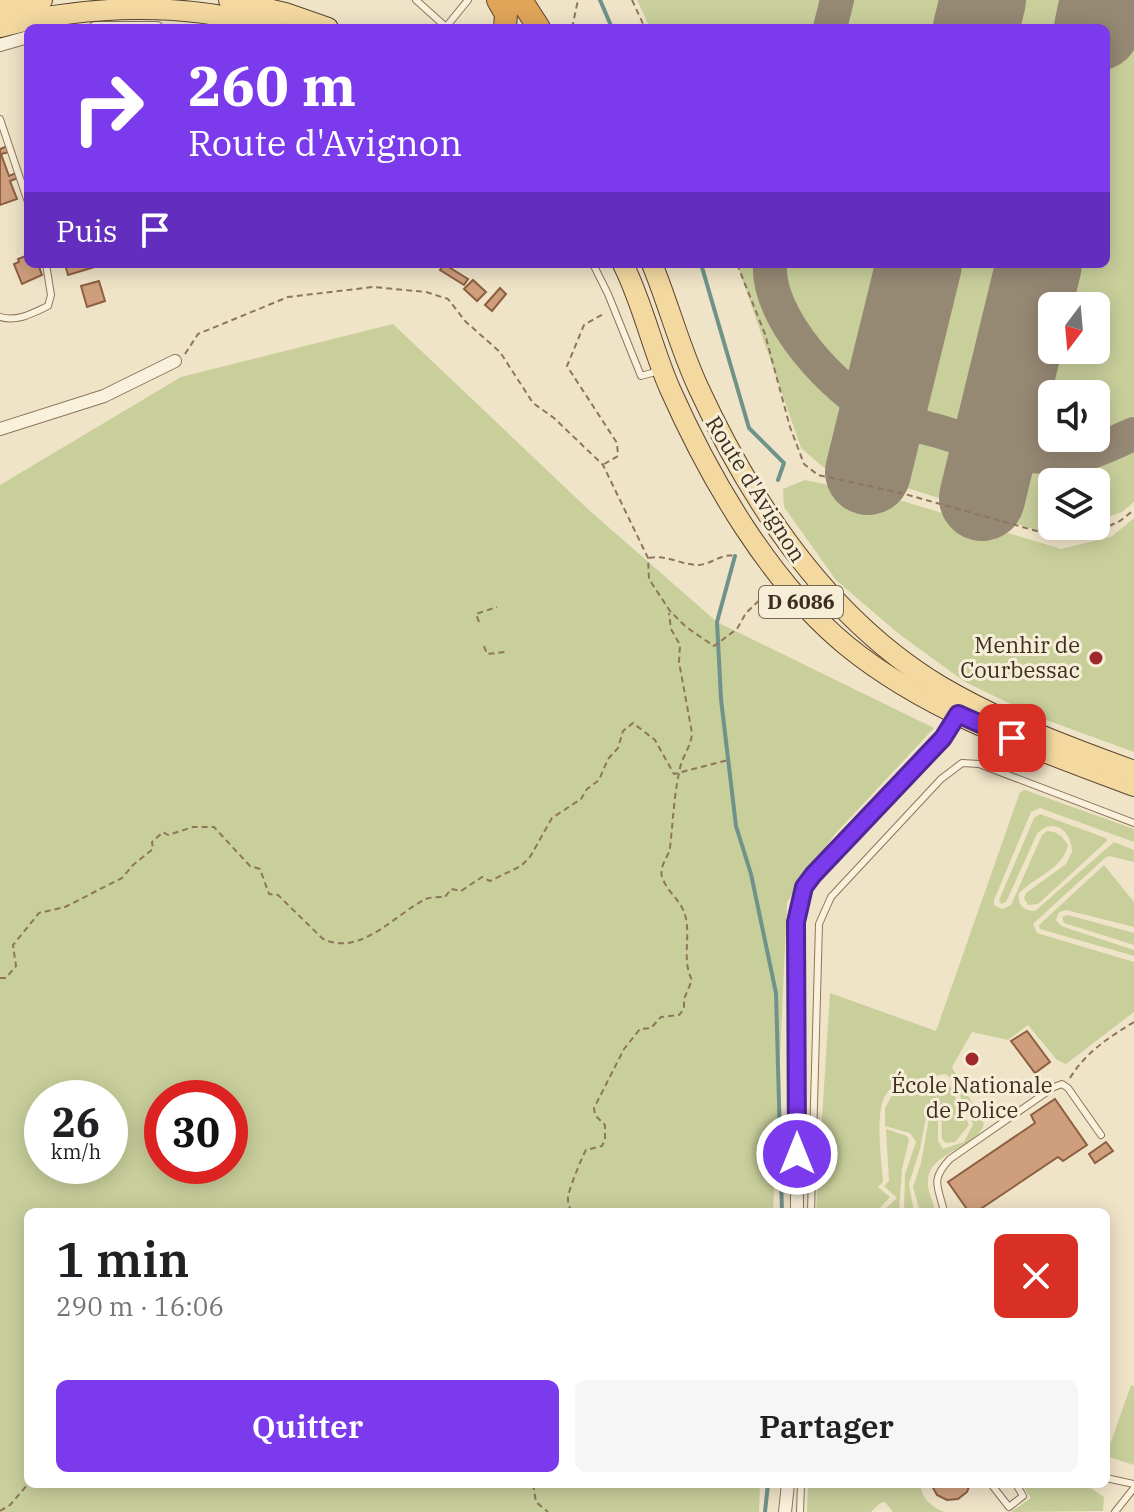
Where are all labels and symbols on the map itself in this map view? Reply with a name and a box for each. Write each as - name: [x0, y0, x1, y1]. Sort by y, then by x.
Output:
- north arrow: [1038, 292, 1110, 364]
- street label: Route d'Avignon: [700, 410, 813, 567]
- road number: D 6086: [759, 586, 843, 618]
- place label: Menhir de Courbessac: [960, 630, 1080, 684]
- marker: Menhir de Courbessac: [1087, 649, 1105, 667]
- pin: [978, 704, 1046, 772]
- marker: École Nationale de Police: [963, 1050, 981, 1068]
- place label: École Nationale de Police: [891, 1070, 1053, 1124]
- speed limit sign: 30: [144, 1080, 248, 1184]
- position arrow: [755, 1112, 839, 1196]

